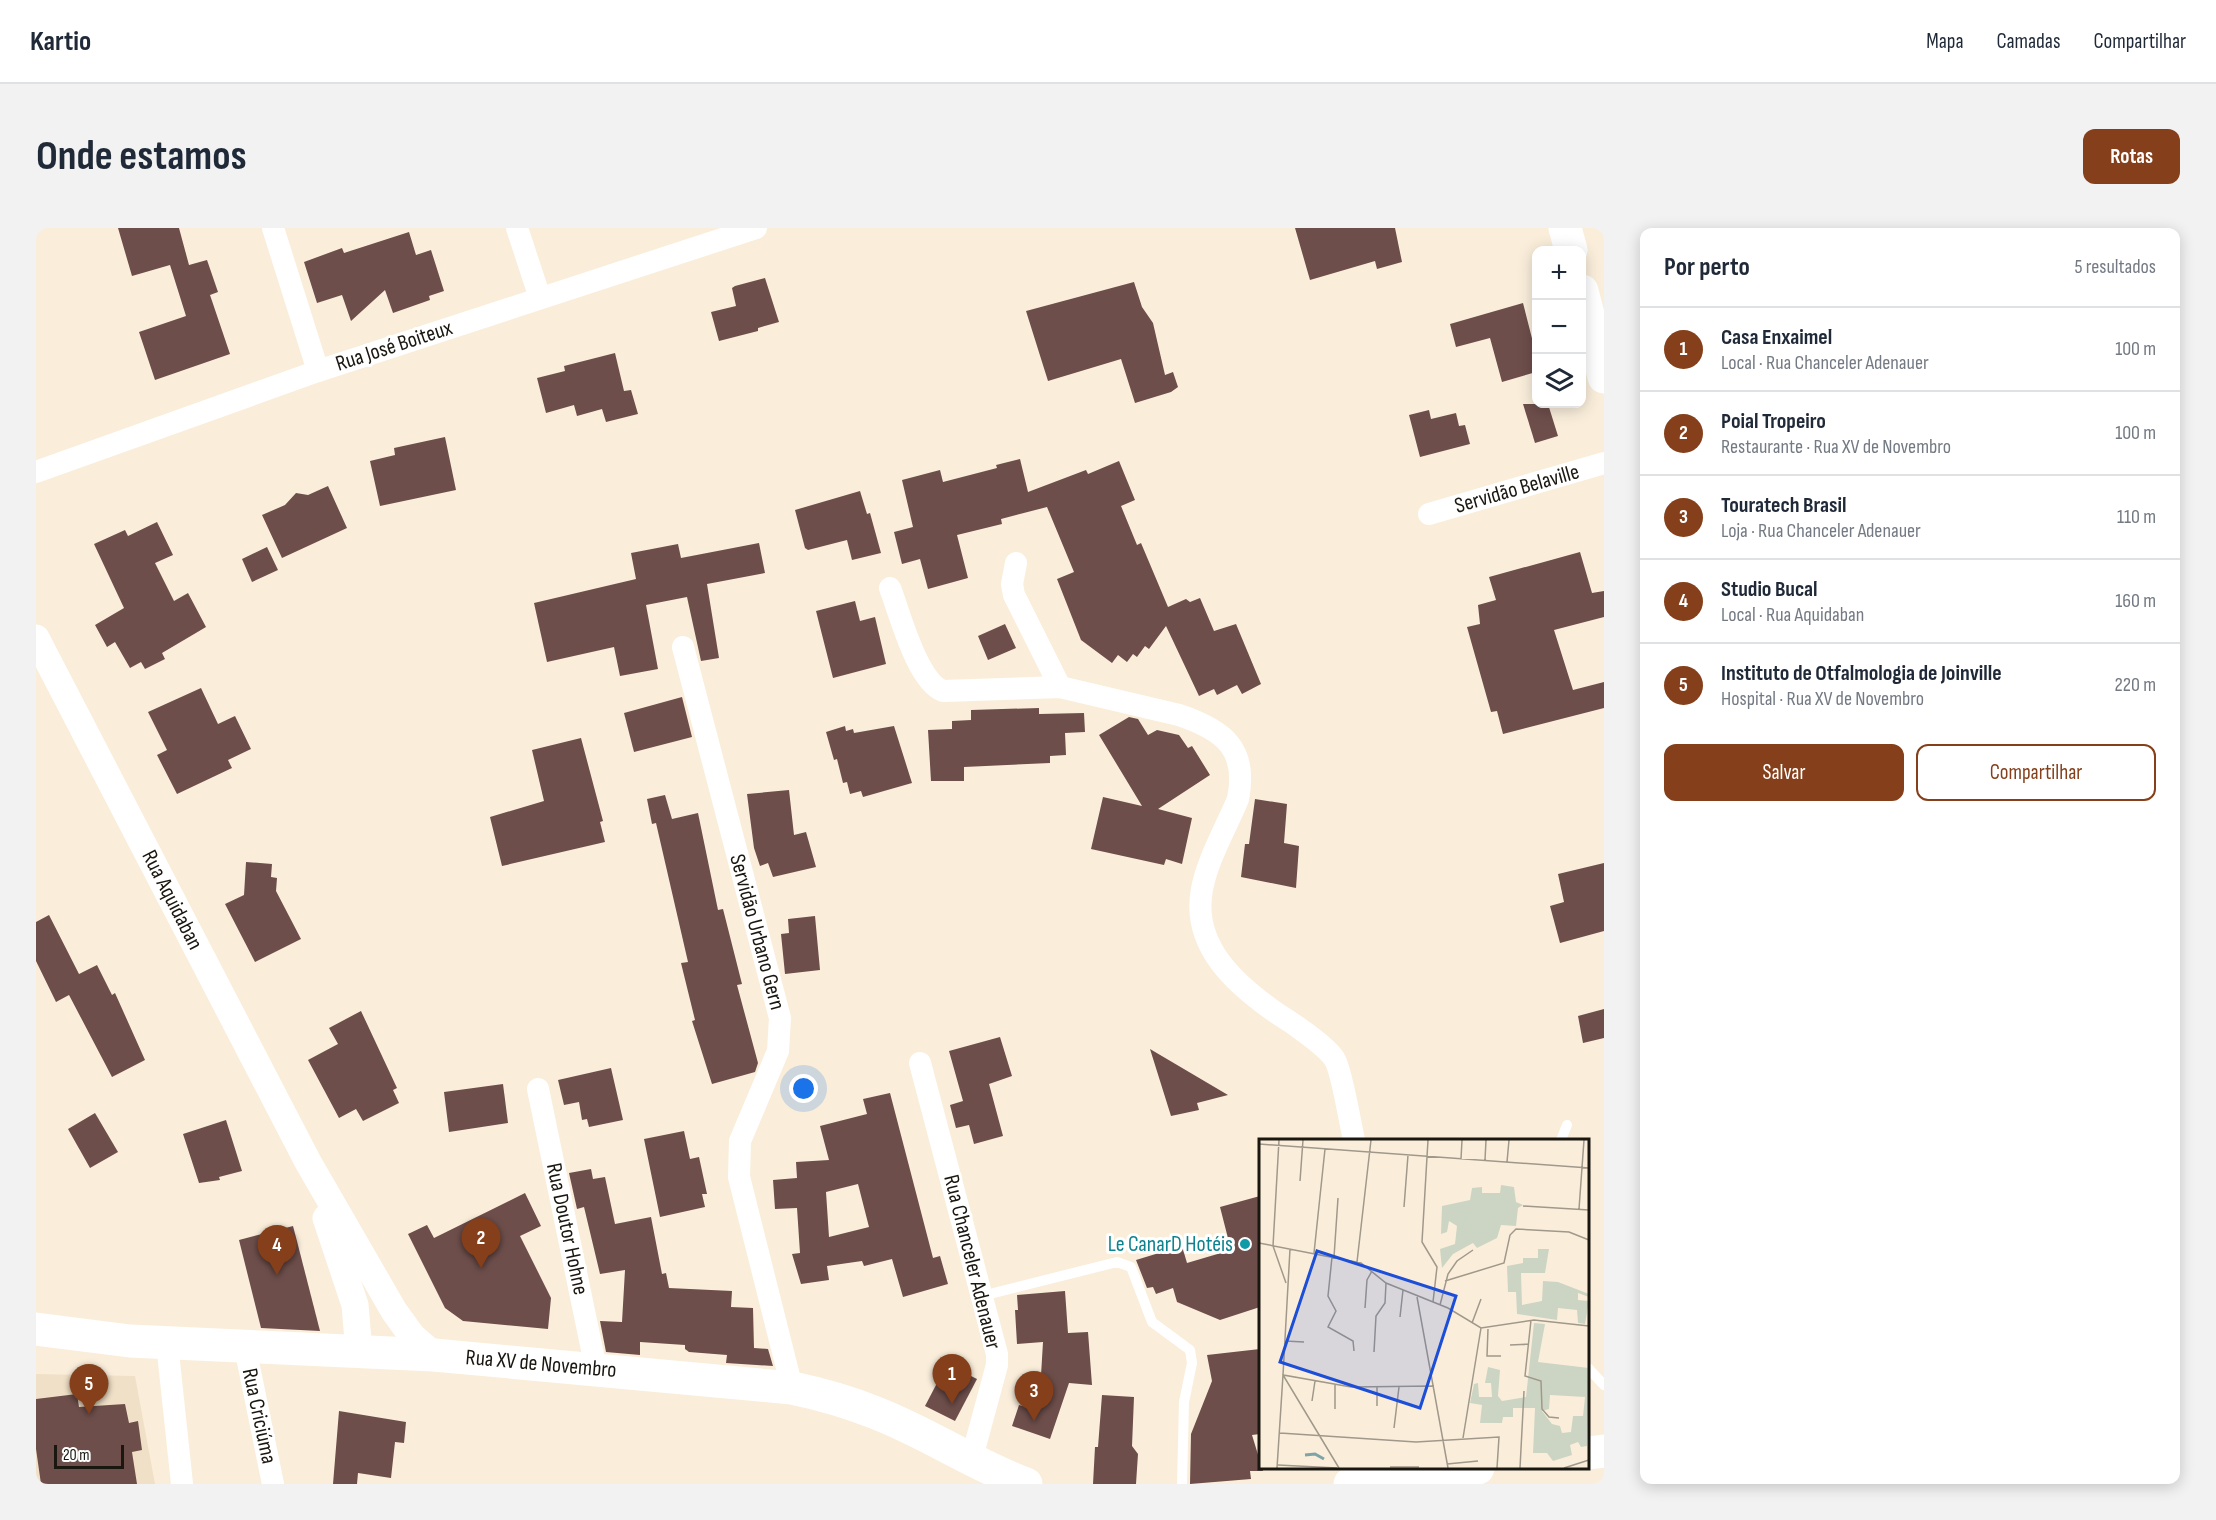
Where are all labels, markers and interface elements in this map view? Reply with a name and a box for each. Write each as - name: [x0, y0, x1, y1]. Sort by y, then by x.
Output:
- text: Kartio: [30, 25, 91, 58]
- text: Mapa: [1926, 29, 1964, 54]
- text: Camadas: [1997, 29, 2060, 54]
- text: Compartilhar: [2093, 29, 2186, 54]
- button: Rotas: [2083, 129, 2180, 184]
- text: Onde estamos: [36, 131, 247, 182]
- map controls: [1532, 246, 1586, 408]
- button: +: [1532, 246, 1586, 300]
- text: Por perto: [1664, 252, 1750, 283]
- text: 5 resultados: [2075, 255, 2156, 279]
- button: −: [1532, 300, 1586, 354]
- street label: Rua José Boiteux: [332, 314, 456, 378]
- text: Casa Enxaimel: [1721, 324, 1832, 351]
- text: 1: [1680, 337, 1687, 361]
- text: 100 m: [2115, 337, 2156, 361]
- text: Local · Rua Chanceler Adenauer: [1721, 351, 1929, 375]
- button: layers: [1532, 354, 1586, 408]
- text: Poial Tropeiro: [1721, 408, 1826, 435]
- text: 2: [1679, 421, 1688, 445]
- text: 100 m: [2115, 421, 2156, 445]
- text: Restaurante · Rua XV de Novembro: [1721, 435, 1951, 459]
- street label: Servidão Belaville: [1452, 458, 1582, 520]
- text: Touratech Brasil: [1721, 492, 1846, 519]
- text: 3: [1679, 505, 1688, 529]
- text: 110 m: [2117, 505, 2156, 529]
- text: Loja · Rua Chanceler Adenauer: [1721, 519, 1921, 543]
- text: Studio Bucal: [1721, 576, 1818, 603]
- text: 4: [1679, 589, 1688, 613]
- text: 160 m: [2115, 589, 2156, 613]
- text: Local · Rua Aquidaban: [1721, 603, 1864, 627]
- text: Instituto de Otfalmologia de Joinville: [1721, 660, 2002, 687]
- text: 5: [1679, 673, 1688, 697]
- text: 220 m: [2115, 673, 2156, 697]
- text: Hospital · Rua XV de Novembro: [1721, 687, 1924, 711]
- button: Salvar: [1664, 744, 1904, 801]
- button: Compartilhar: [1916, 744, 2156, 801]
- street label: Rua Aquidaban: [135, 846, 209, 954]
- street label: Servidão Urbano Gern: [723, 851, 791, 1013]
- your location: [789, 1074, 818, 1103]
- inset map: [1259, 1139, 1589, 1469]
- street label: Rua Doutor Hohne: [540, 1161, 594, 1297]
- street label: Rua Chanceler Adenauer: [937, 1172, 1007, 1352]
- pin: 2: [462, 1218, 500, 1268]
- pin: 4: [258, 1226, 296, 1275]
- place label: Le CanarD Hotéis: [1108, 1231, 1233, 1258]
- marker: Le CanarD Hotéis: [1238, 1237, 1252, 1251]
- street label: Rua XV de Novembro: [464, 1344, 618, 1384]
- pin: 1: [932, 1354, 972, 1404]
- pin: 5: [70, 1364, 108, 1414]
- street label: Rua Criciúma: [236, 1366, 282, 1466]
- pin: 3: [1014, 1372, 1054, 1421]
- scale bar: [54, 1442, 124, 1470]
- text: 20 m: [63, 1446, 90, 1465]

